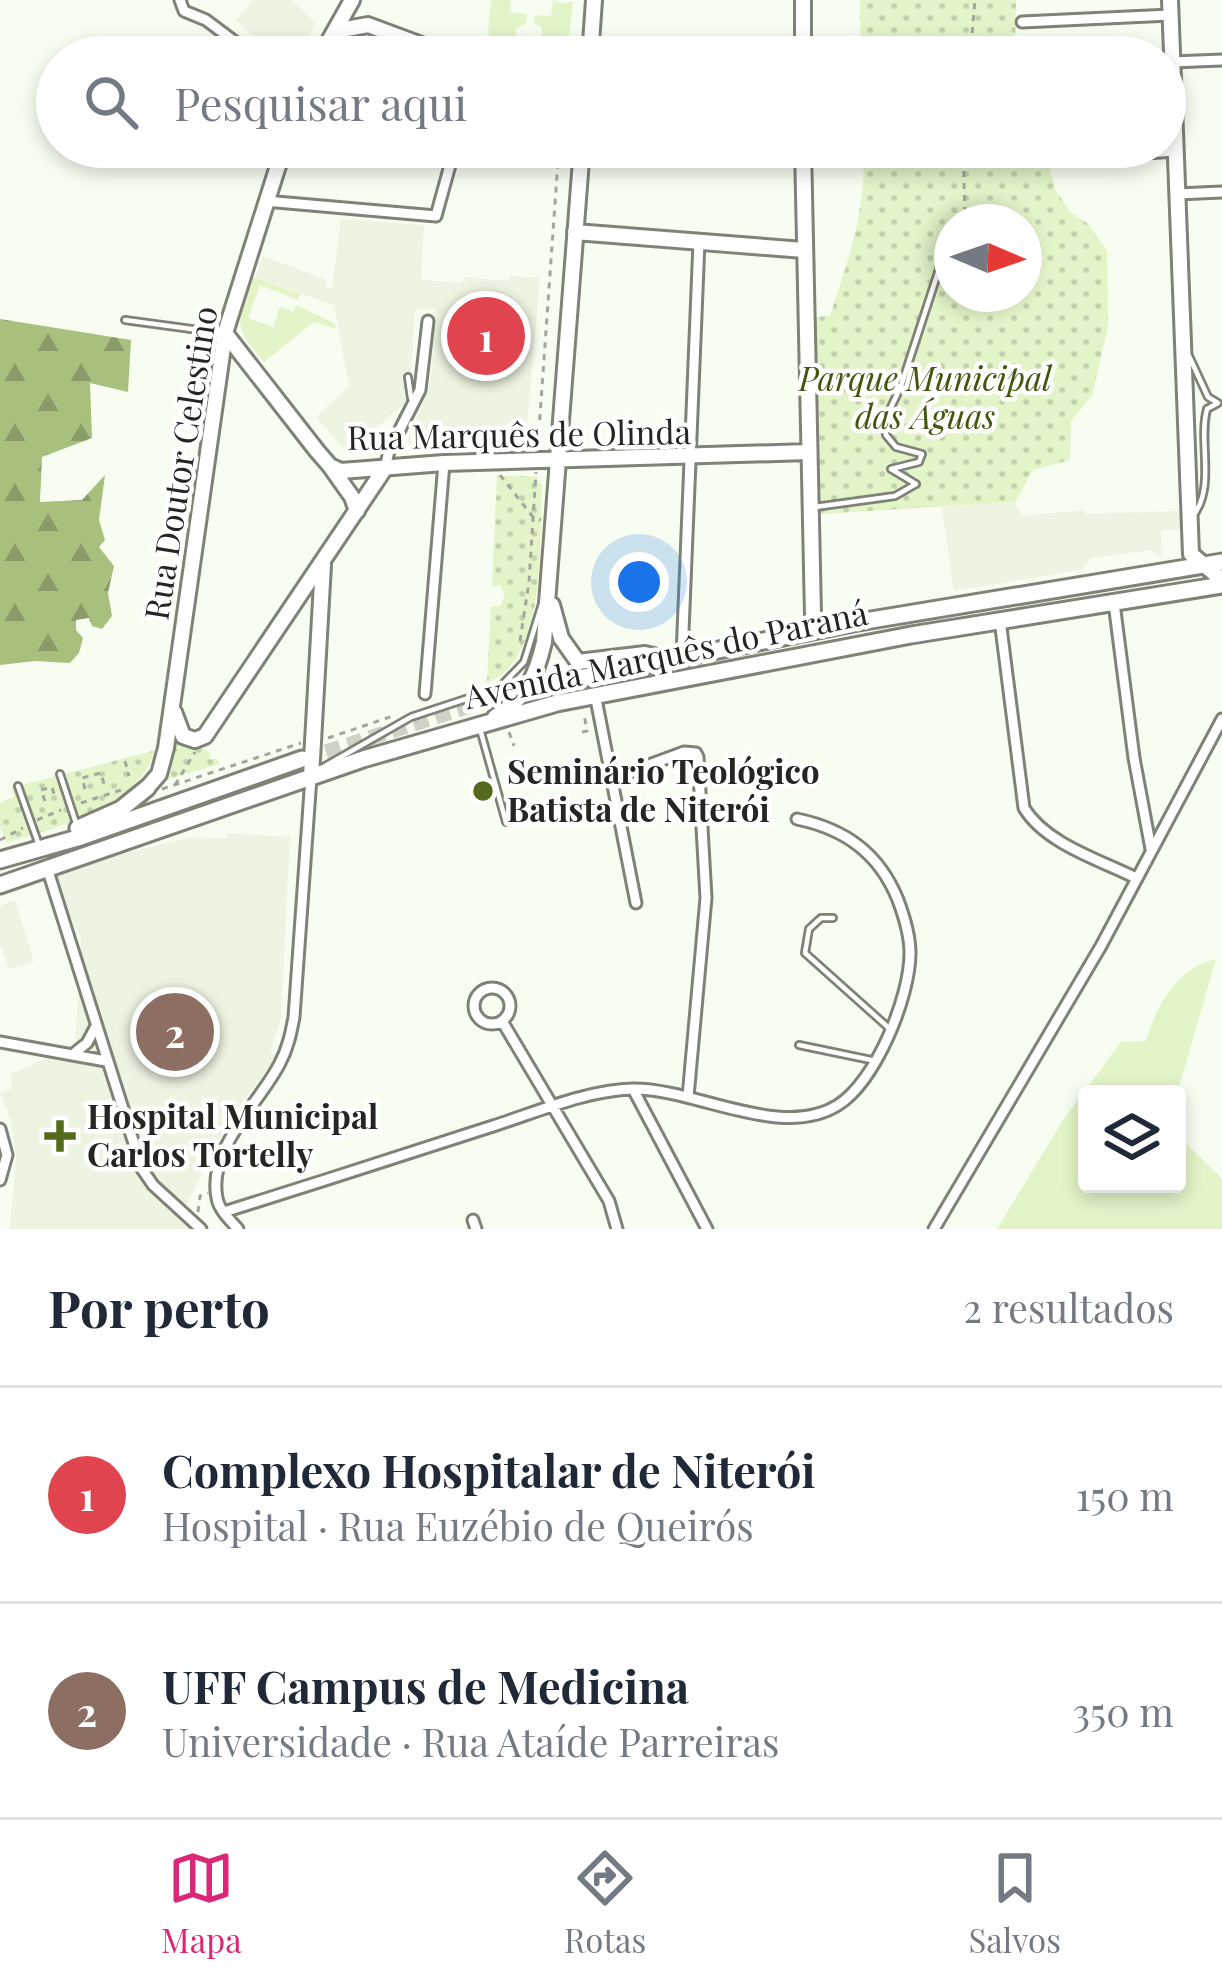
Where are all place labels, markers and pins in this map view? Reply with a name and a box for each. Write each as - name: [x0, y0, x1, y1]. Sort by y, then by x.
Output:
- pin: 1: [447, 291, 525, 381]
- place label: Seminário Teológico Batista de Niterói: [507, 748, 820, 830]
- marker: Seminário Teológico Batista de Niterói: [470, 778, 496, 804]
- pin: 2: [136, 987, 214, 1077]
- place label: Hospital Municipal Carlos Tortelly: [87, 1093, 378, 1175]
- marker: Hospital Municipal Carlos Tortelly: [44, 1120, 76, 1152]

